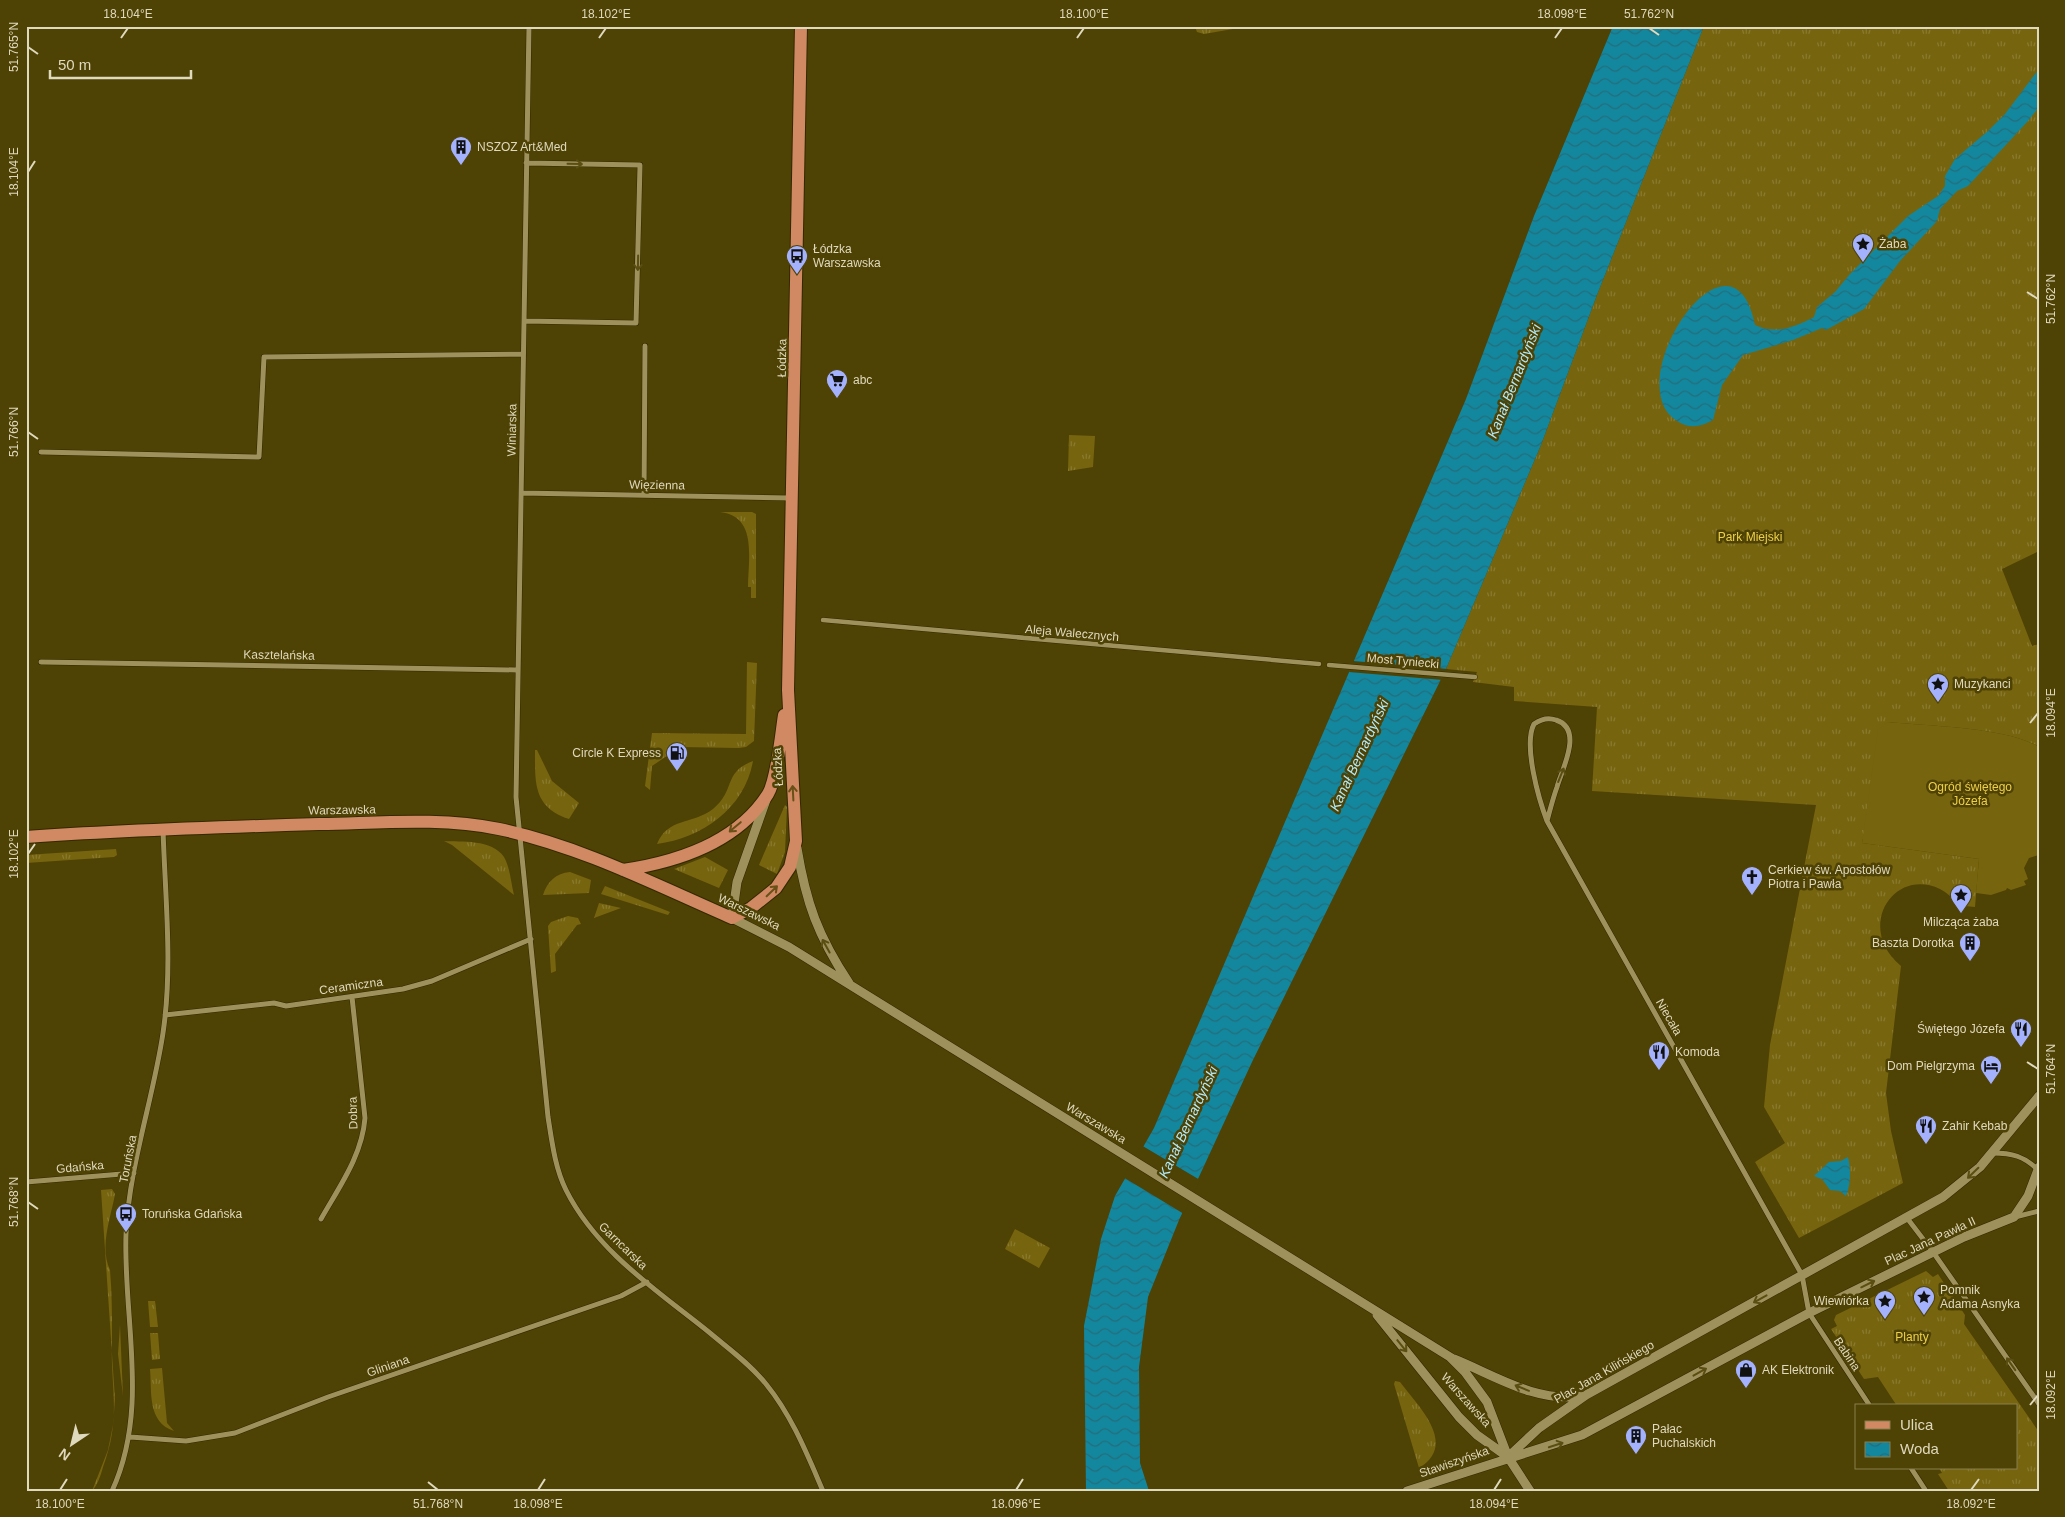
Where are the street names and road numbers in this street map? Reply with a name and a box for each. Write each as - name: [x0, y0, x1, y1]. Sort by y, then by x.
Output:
- street label: Łódzka: [775, 338, 789, 377]
- street label: Winiarska: [505, 403, 519, 456]
- street label: Więzienna: [629, 478, 685, 492]
- street label: Aleja Walecznych: [1024, 622, 1120, 644]
- street label: Kasztelańska: [243, 647, 315, 663]
- street label: Most Tyniecki: [1366, 651, 1440, 671]
- street label: Łódzka: [770, 747, 786, 787]
- street label: Warszawska: [308, 802, 376, 818]
- street label: Warszawska: [716, 891, 783, 933]
- street label: Ceramiczna: [318, 975, 384, 997]
- street label: Niecała: [1653, 996, 1685, 1038]
- street label: Dobra: [345, 1096, 361, 1130]
- street label: Warszawska: [1063, 1100, 1129, 1147]
- street label: Toruńska: [116, 1133, 140, 1184]
- street label: Gdańska: [55, 1158, 105, 1176]
- street label: Plac Jana Pawła II: [1882, 1214, 1978, 1268]
- street label: Garncarska: [596, 1219, 650, 1273]
- street label: Babina: [1831, 1335, 1863, 1374]
- street label: Plac Jana Kilińskiego: [1551, 1337, 1657, 1406]
- street label: Gliniana: [365, 1352, 411, 1380]
- street label: Warszawska: [1438, 1370, 1494, 1430]
- street label: Stawiszyńska: [1417, 1443, 1491, 1480]

